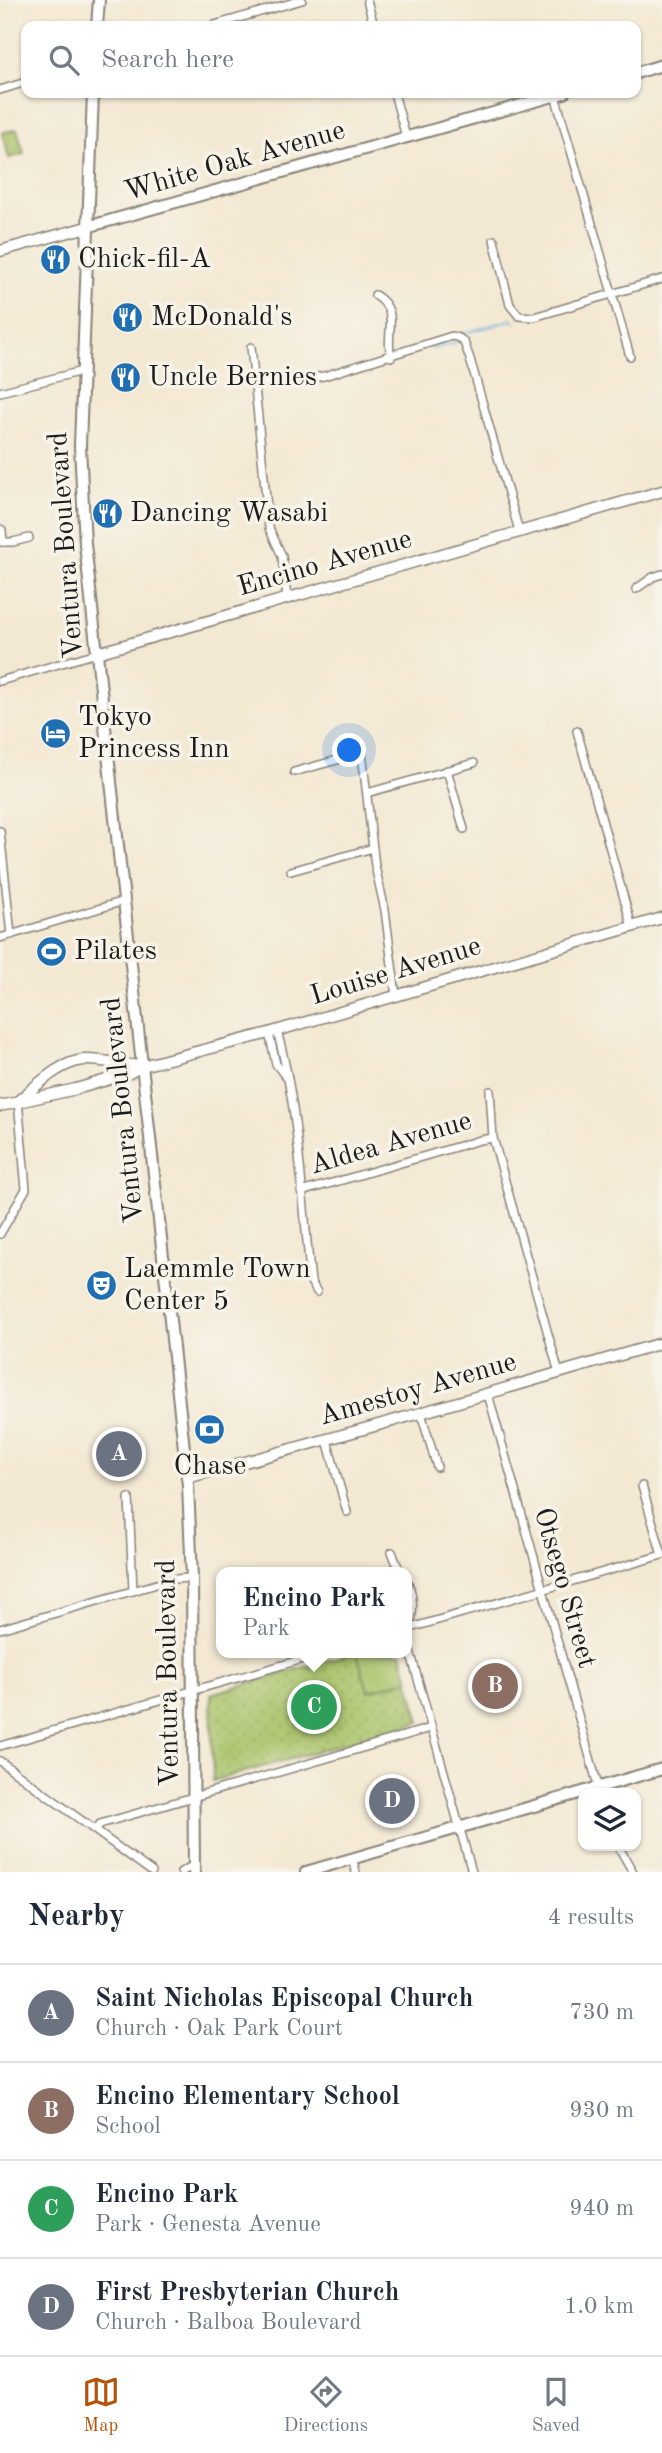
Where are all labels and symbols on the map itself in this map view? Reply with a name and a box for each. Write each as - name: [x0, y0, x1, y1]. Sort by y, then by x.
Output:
- street label: White Oak Avenue: [122, 117, 348, 207]
- restaurant icon: Chick-fil-A: [38, 243, 72, 277]
- place label: Chick-fil-A: [78, 246, 211, 274]
- restaurant icon: McDonald's: [111, 301, 145, 335]
- place label: McDonald's: [151, 304, 292, 332]
- restaurant icon: Uncle Bernies: [108, 361, 142, 395]
- place label: Uncle Bernies: [148, 364, 317, 392]
- street label: Ventura Boulevard: [45, 431, 89, 659]
- restaurant icon: Dancing Wasabi: [90, 497, 124, 531]
- place label: Dancing Wasabi: [130, 500, 328, 528]
- street label: Encino Avenue: [235, 526, 415, 602]
- place label: Tokyo Princess Inn: [78, 704, 230, 764]
- hotel icon: Tokyo Princess Inn: [38, 717, 72, 751]
- your location: [332, 733, 366, 767]
- street label: Louise Avenue: [307, 933, 485, 1011]
- sports icon: Pilates: [34, 935, 68, 969]
- place label: Pilates: [74, 938, 157, 966]
- street label: Ventura Boulevard: [98, 996, 150, 1224]
- street label: Aldea Avenue: [307, 1108, 475, 1180]
- place label: Laemmle Town Center 5: [124, 1256, 311, 1316]
- theatre icon: Laemmle Town Center 5: [84, 1269, 118, 1303]
- street label: Amestoy Avenue: [316, 1348, 520, 1432]
- bank icon: Chase: [193, 1413, 227, 1447]
- pin: A: [96, 1428, 142, 1480]
- place label: Chase: [174, 1453, 246, 1481]
- street label: Otsego Street: [528, 1505, 600, 1671]
- street label: Ventura Boulevard: [153, 1559, 185, 1787]
- pin: B: [472, 1660, 518, 1712]
- pin: C: [291, 1681, 337, 1733]
- pin: D: [369, 1775, 415, 1827]

